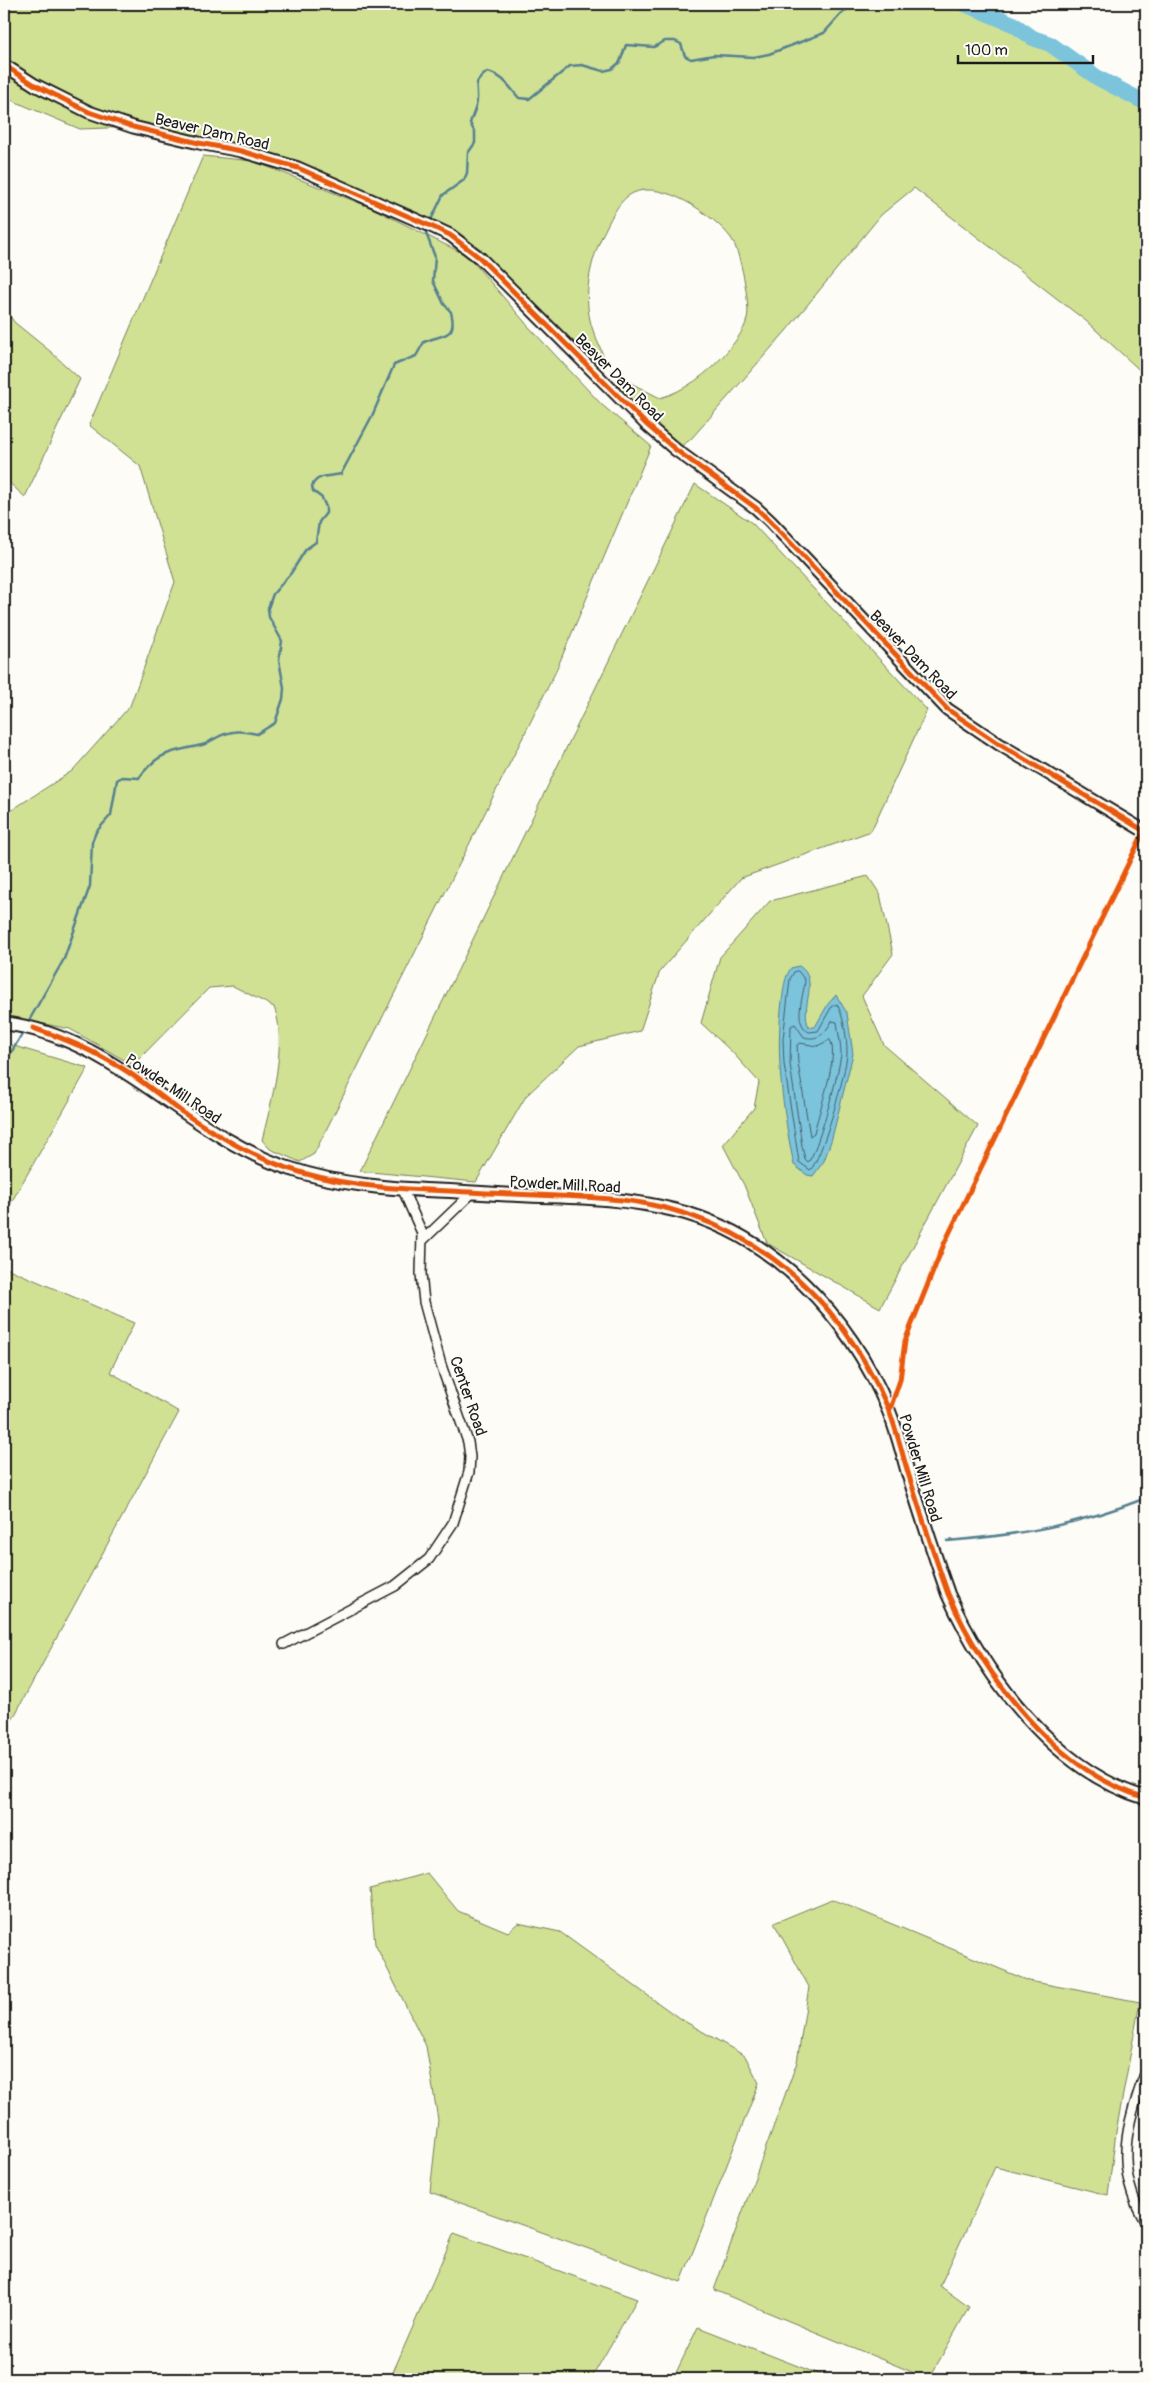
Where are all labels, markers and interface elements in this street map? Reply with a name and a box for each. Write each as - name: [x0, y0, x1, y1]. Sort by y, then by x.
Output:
- scale bar: [958, 32, 1092, 64]
- text: 100 m: [965, 41, 1008, 60]
- street label: Beaver Dam Road: [153, 109, 271, 155]
- street label: Beaver Dam Road: [571, 330, 667, 426]
- street label: Beaver Dam Road: [865, 606, 961, 704]
- street label: Powder Mill Road: [121, 1049, 225, 1129]
- street label: Powder Mill Road: [509, 1172, 621, 1198]
- street label: Center Road: [445, 1354, 491, 1438]
- street label: Powder Mill Road: [894, 1412, 946, 1524]

